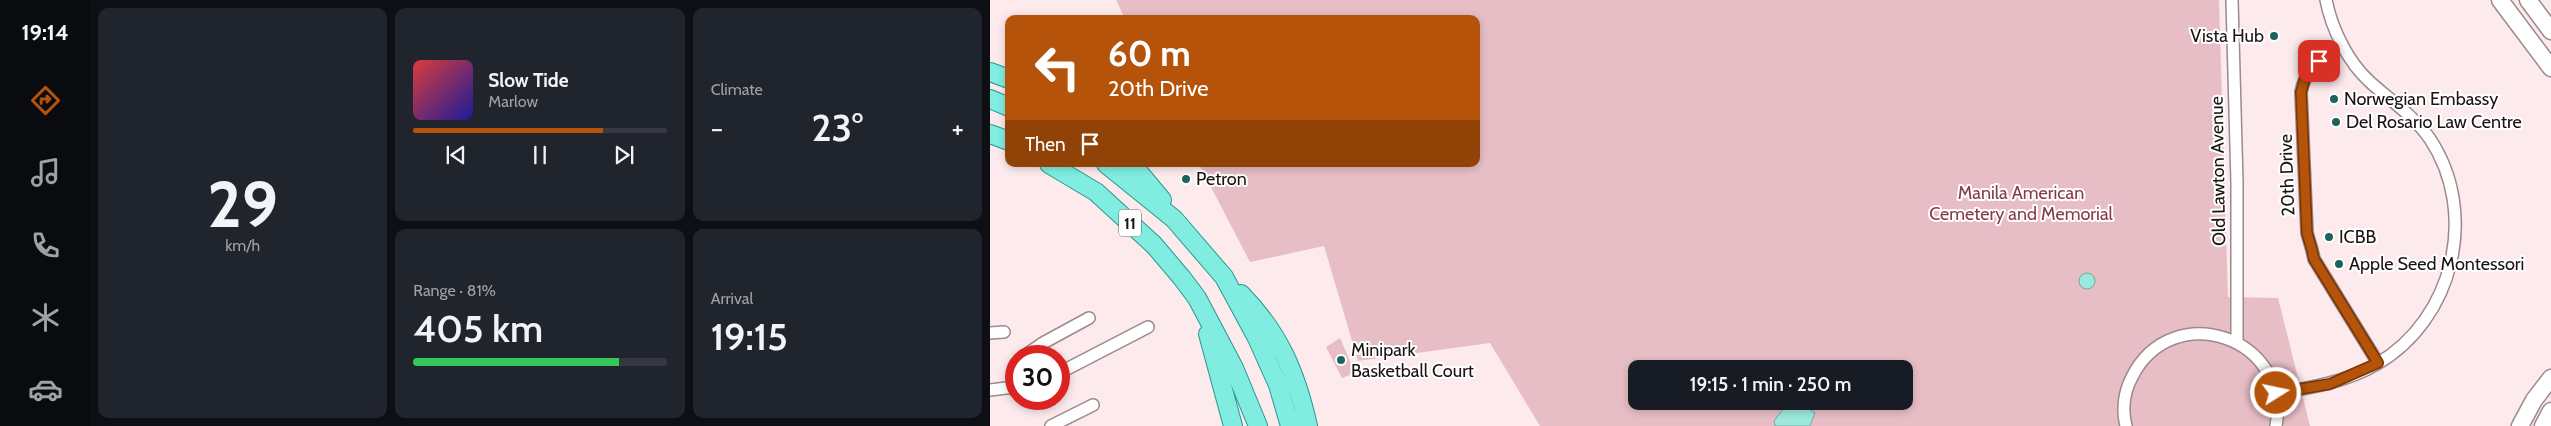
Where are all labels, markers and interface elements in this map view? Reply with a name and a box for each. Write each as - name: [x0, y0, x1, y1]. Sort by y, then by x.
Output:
- text: 19:14: [21, 19, 69, 46]
- place label: Vista Hub: [2190, 25, 2264, 47]
- marker: Vista Hub: [2268, 30, 2280, 42]
- text: 60 m: [1108, 32, 1191, 75]
- icon: left: [1025, 35, 1090, 100]
- pin: [2298, 40, 2340, 82]
- icon: arrive: [2305, 47, 2333, 75]
- text: Slow Tide: [488, 69, 569, 92]
- text: 20th Drive: [1108, 75, 1209, 102]
- text: Climate: [711, 80, 763, 99]
- icon: directions: [28, 83, 63, 118]
- place label: Norwegian Embassy: [2344, 88, 2498, 110]
- text: Marlow: [488, 92, 538, 111]
- marker: Norwegian Embassy: [2328, 93, 2340, 105]
- street label: Old Lawton Avenue: [2206, 96, 2230, 246]
- text: 23°: [812, 104, 863, 151]
- text: −: [711, 111, 723, 145]
- text: +: [952, 111, 964, 145]
- place label: Del Rosario Law Centre: [2346, 111, 2522, 133]
- marker: Del Rosario Law Centre: [2330, 116, 2342, 128]
- icon: arrive: [1076, 130, 1104, 158]
- text: Then: [1025, 133, 1066, 156]
- street label: 20th Drive: [2275, 134, 2299, 216]
- icon: previous: [442, 141, 470, 169]
- icon: pause: [526, 141, 554, 169]
- icon: next: [610, 141, 638, 169]
- icon: music: [28, 155, 63, 190]
- text: 29: [207, 164, 278, 243]
- place label: Petron: [1196, 168, 1247, 190]
- marker: Petron: [1180, 173, 1192, 185]
- park label: Manila American Cemetery and Memorial: [1929, 182, 2114, 225]
- road number: 11: [1119, 210, 1141, 237]
- place label: ICBB: [2339, 226, 2376, 248]
- icon: phone: [28, 228, 63, 263]
- marker: ICBB: [2323, 231, 2335, 243]
- text: km/h: [225, 236, 260, 255]
- place label: Apple Seed Montessori: [2349, 253, 2524, 275]
- marker: Apple Seed Montessori: [2333, 258, 2345, 270]
- text: Range · 81%: [413, 281, 496, 300]
- text: Arrival: [711, 289, 753, 308]
- icon: climate: [28, 300, 63, 335]
- text: 405 km: [413, 305, 543, 352]
- text: 19:15: [711, 313, 788, 360]
- place label: Minipark Basketball Court: [1351, 339, 1474, 382]
- speed limit sign: 30: [1005, 345, 1070, 410]
- marker: Minipark Basketball Court: [1335, 354, 1347, 366]
- position arrow: [2249, 366, 2301, 418]
- icon: car: [28, 372, 63, 407]
- text: 19:15 · 1 min · 250 m: [1690, 373, 1851, 396]

